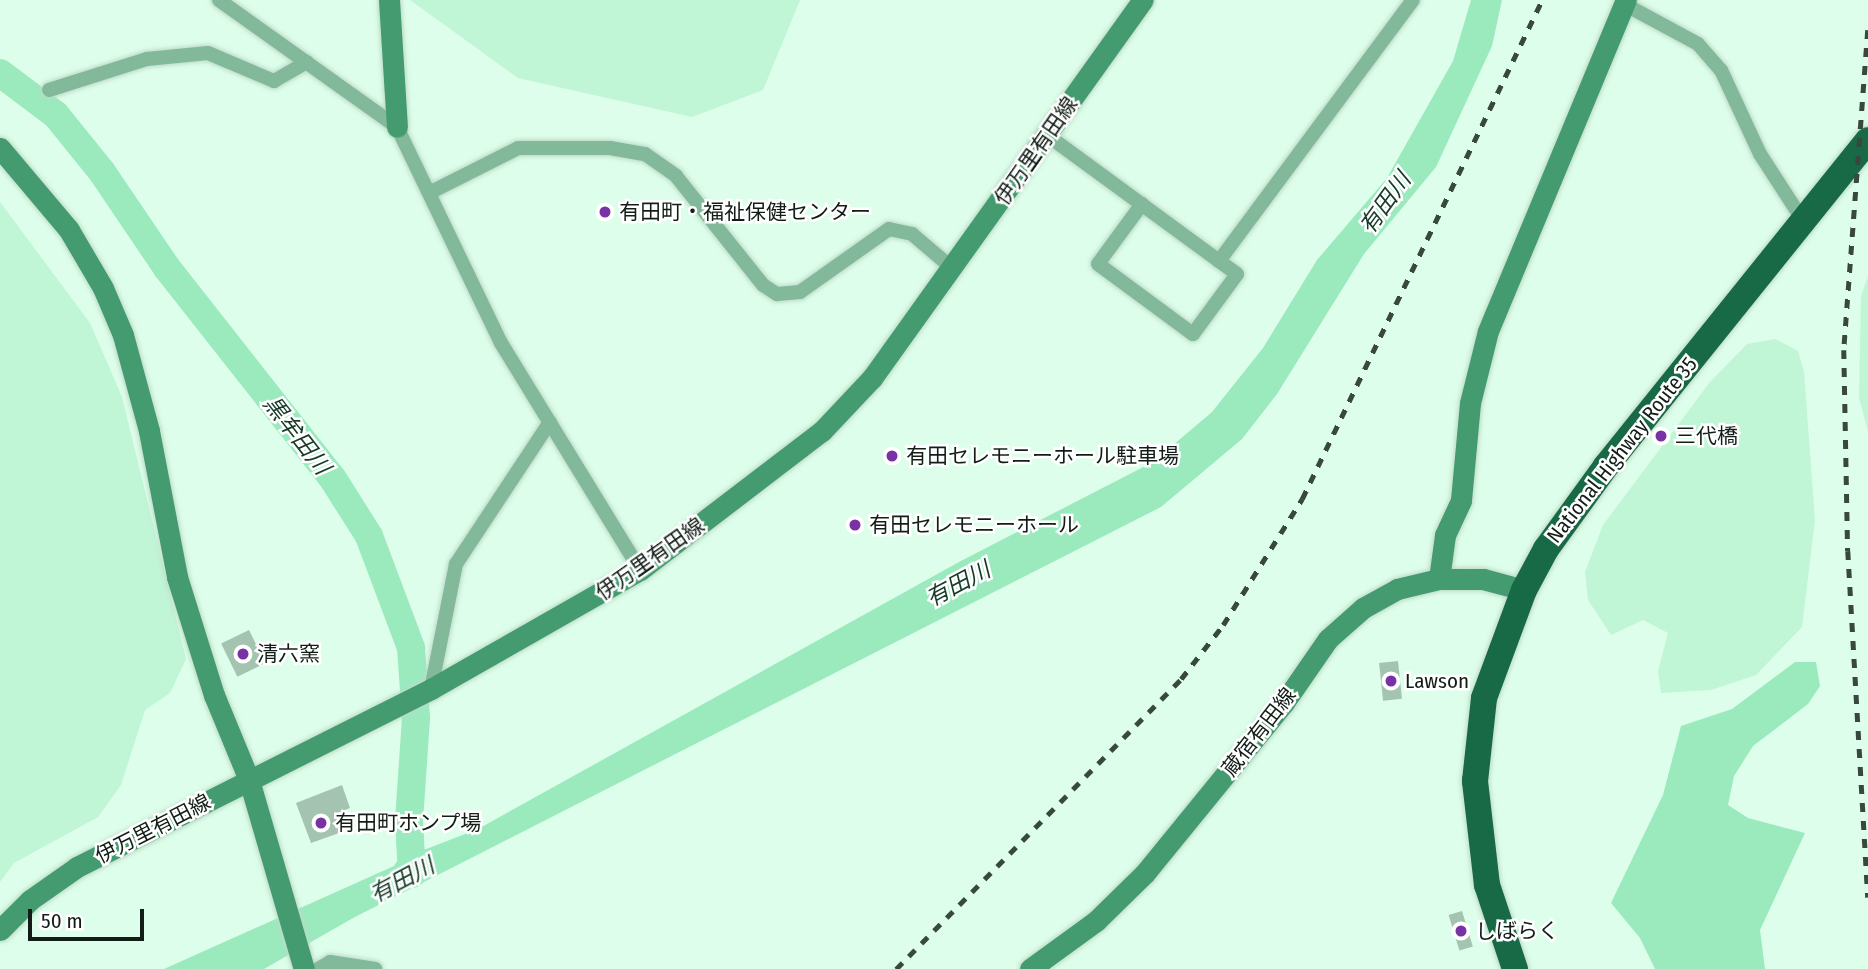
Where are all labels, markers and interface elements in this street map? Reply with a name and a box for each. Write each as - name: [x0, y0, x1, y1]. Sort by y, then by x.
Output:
- street label: 伊万里有田線: [990, 92, 1082, 210]
- water label: 有田川: [1354, 167, 1416, 239]
- place label: 有田町・福祉保健センター: [619, 199, 871, 225]
- marker: 有田町・福祉保健センター: [597, 204, 613, 220]
- street label: National Highway Route 35: [1542, 352, 1702, 548]
- water label: 黒牟田川: [258, 390, 336, 480]
- place label: 三代橋: [1675, 423, 1738, 449]
- marker: 三代橋: [1653, 428, 1669, 444]
- place label: 有田セレモニーホール駐車場: [906, 443, 1179, 469]
- marker: 有田セレモニーホール駐車場: [884, 448, 900, 464]
- place label: 有田セレモニーホール: [869, 512, 1079, 538]
- street label: 伊万里有田線: [591, 513, 709, 605]
- marker: 有田セレモニーホール: [847, 517, 863, 533]
- water label: 有田川: [921, 556, 995, 612]
- place label: 清六窯: [257, 641, 320, 667]
- marker: 清六窯: [235, 646, 251, 662]
- place label: Lawson: [1405, 668, 1469, 694]
- marker: Lawson: [1383, 673, 1399, 689]
- street label: 蔵宿有田線: [1217, 683, 1301, 781]
- street label: 伊万里有田線: [91, 789, 215, 869]
- place label: 有田町ホンプ場: [335, 810, 482, 836]
- marker: 有田町ホンプ場: [313, 815, 329, 831]
- water label: 有田川: [365, 852, 439, 908]
- scale bar: [32, 895, 147, 939]
- text: 50 m: [41, 908, 83, 934]
- place label: しばらく: [1475, 918, 1559, 944]
- marker: しばらく: [1453, 923, 1469, 939]

